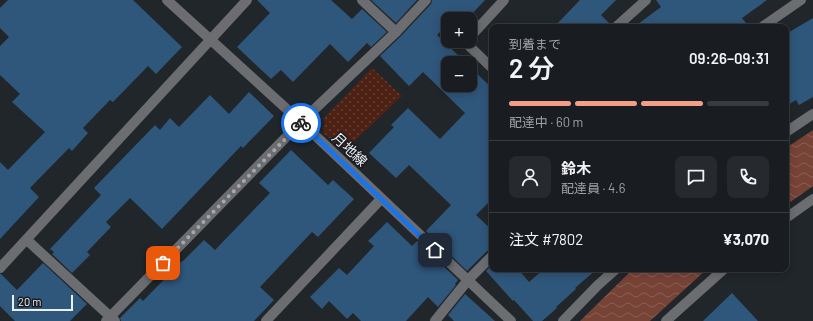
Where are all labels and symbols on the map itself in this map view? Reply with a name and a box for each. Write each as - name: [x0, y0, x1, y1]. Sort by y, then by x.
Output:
- courier: [281, 103, 321, 143]
- street label: 月地線: [329, 128, 371, 170]
- pin: [418, 233, 452, 267]
- pin: [146, 246, 180, 280]
- scale bar: [12, 293, 73, 312]

